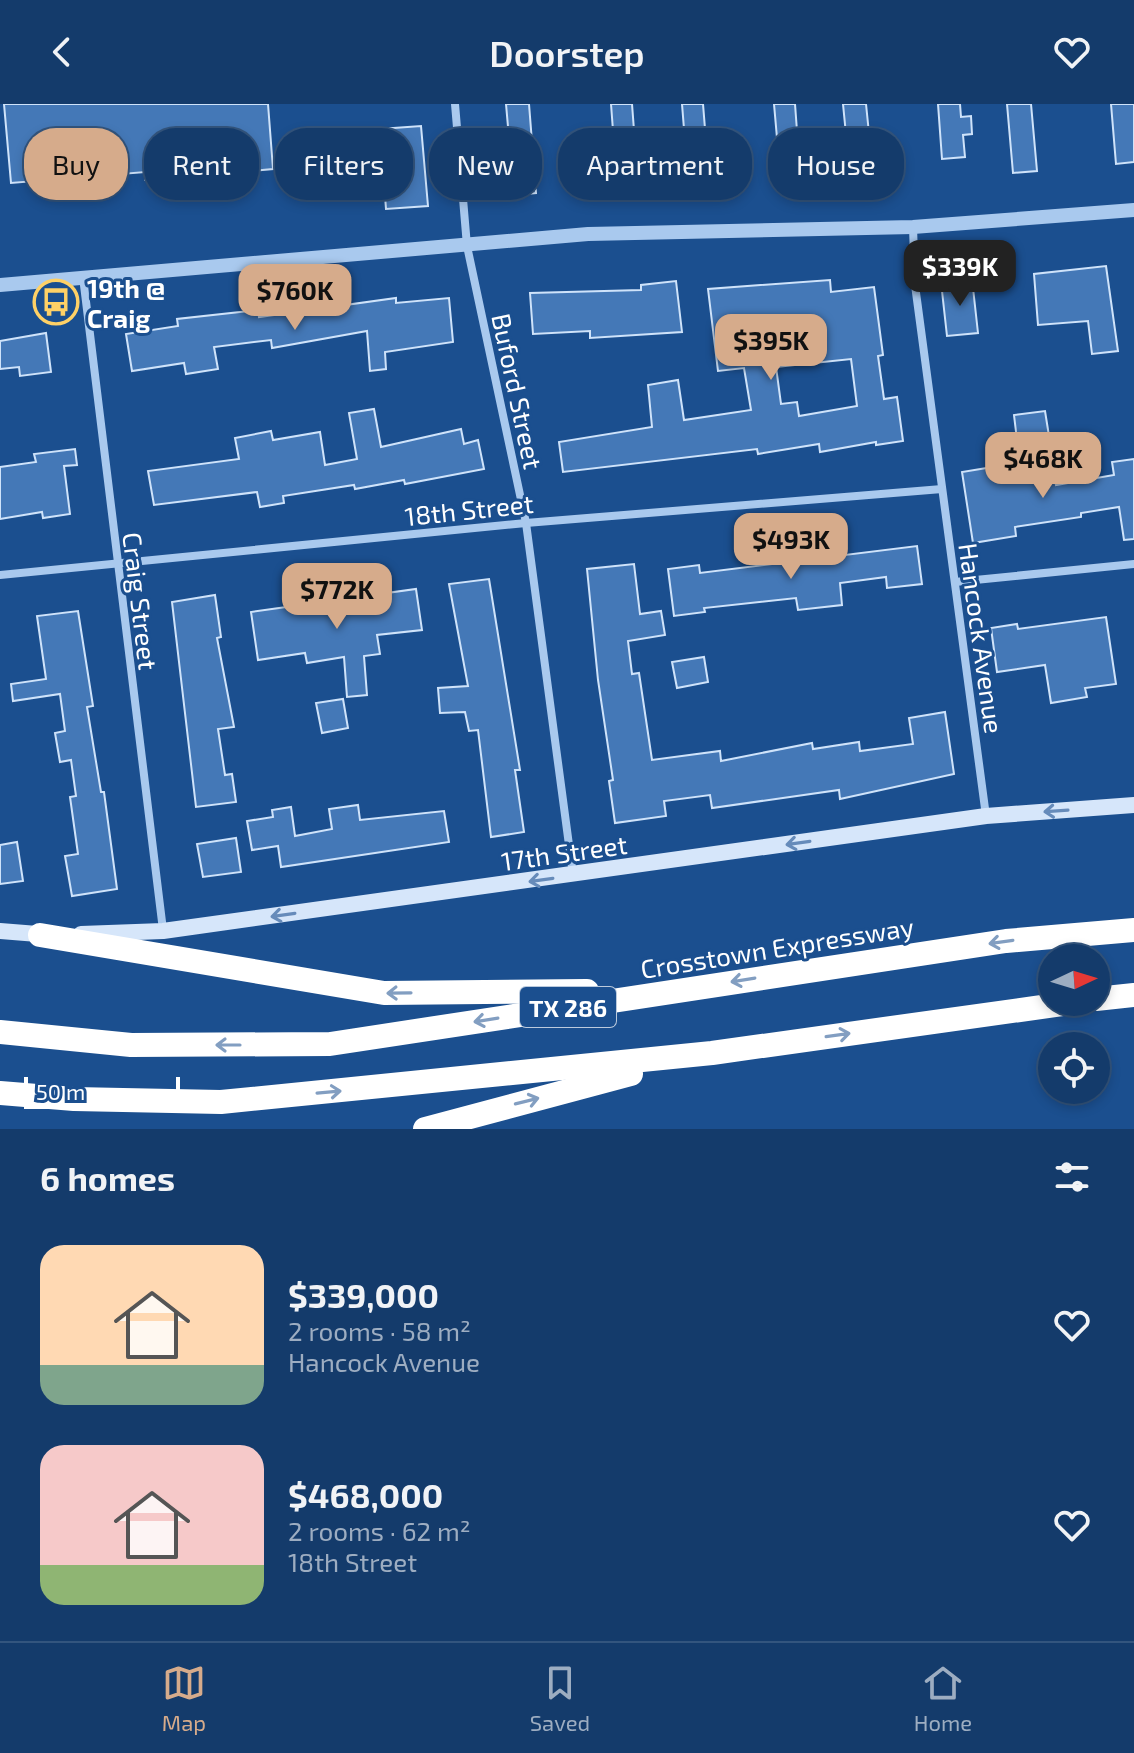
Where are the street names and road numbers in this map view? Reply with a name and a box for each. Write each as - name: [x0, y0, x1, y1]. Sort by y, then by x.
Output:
- street label: Buford Street: [486, 310, 550, 472]
- street label: 18th Street: [403, 487, 535, 531]
- street label: Craig Street: [117, 530, 165, 672]
- street label: Hancock Avenue: [953, 541, 1011, 735]
- street label: 17th Street: [499, 828, 629, 876]
- street label: Crosstown Expressway: [638, 910, 916, 984]
- road number: TX 286: [520, 987, 616, 1027]

